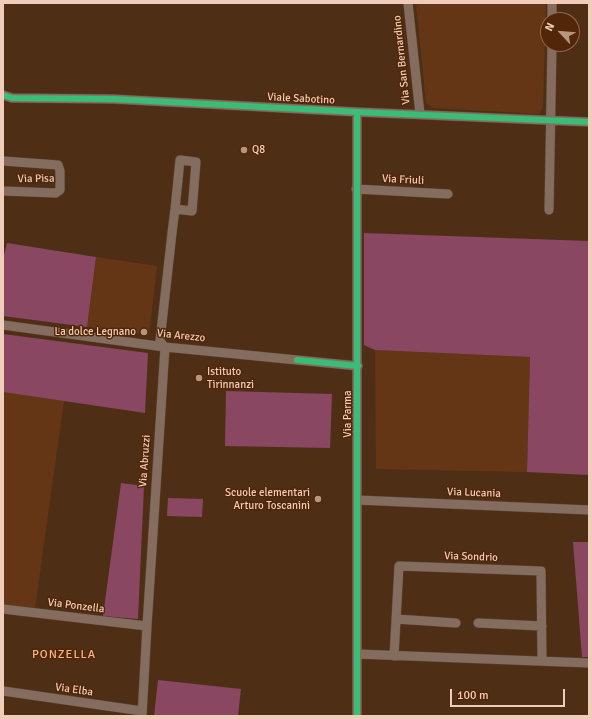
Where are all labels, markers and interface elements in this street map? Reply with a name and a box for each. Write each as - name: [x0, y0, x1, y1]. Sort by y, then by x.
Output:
- north arrow: [540, 12, 580, 52]
- street label: Via San Bernardino: [391, 15, 413, 105]
- text: N: [542, 21, 557, 33]
- street label: Viale Sabotino: [267, 91, 335, 107]
- place label: Q8: [252, 143, 265, 157]
- marker: Q8: [239, 145, 249, 155]
- street label: Via Pisa: [17, 172, 55, 186]
- street label: Via Friuli: [382, 172, 424, 188]
- place label: La dolce Legnano: [55, 325, 136, 339]
- marker: La dolce Legnano: [139, 327, 149, 337]
- street label: Via Arezzo: [156, 327, 206, 345]
- place label: Istituto Tirinnanzi: [207, 365, 254, 391]
- marker: Istituto Tirinnanzi: [194, 373, 204, 383]
- street label: Via Parma: [341, 390, 355, 438]
- street label: Via Abruzzi: [137, 434, 153, 488]
- street label: Via Lucania: [447, 485, 501, 501]
- place label: Scuole elementari Arturo Toscanini: [225, 486, 310, 512]
- marker: Scuole elementari Arturo Toscanini: [313, 494, 323, 504]
- street label: Via Sondrio: [444, 549, 498, 565]
- street label: Via Ponzella: [47, 596, 105, 616]
- district label: PONZELLA: [32, 648, 96, 662]
- street label: Via Elba: [54, 681, 94, 699]
- scale bar: [452, 681, 567, 707]
- text: 100 m: [457, 688, 489, 703]

